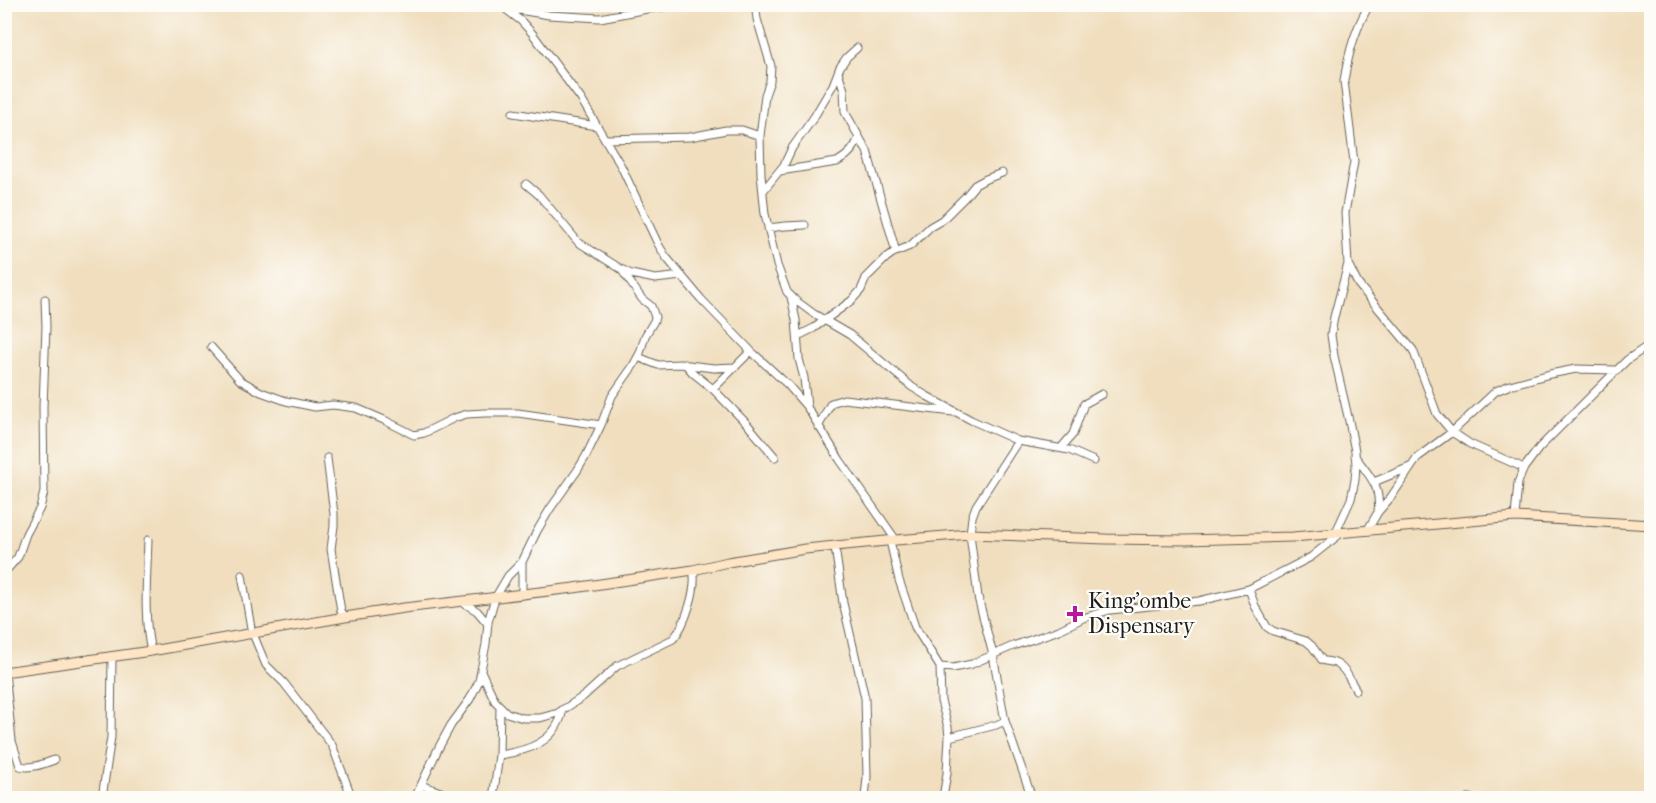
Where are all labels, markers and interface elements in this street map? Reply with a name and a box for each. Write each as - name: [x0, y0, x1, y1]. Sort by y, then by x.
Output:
- place label: King'ombe Dispensary: [1088, 588, 1196, 639]
- marker: King'ombe Dispensary: [1066, 605, 1084, 623]

